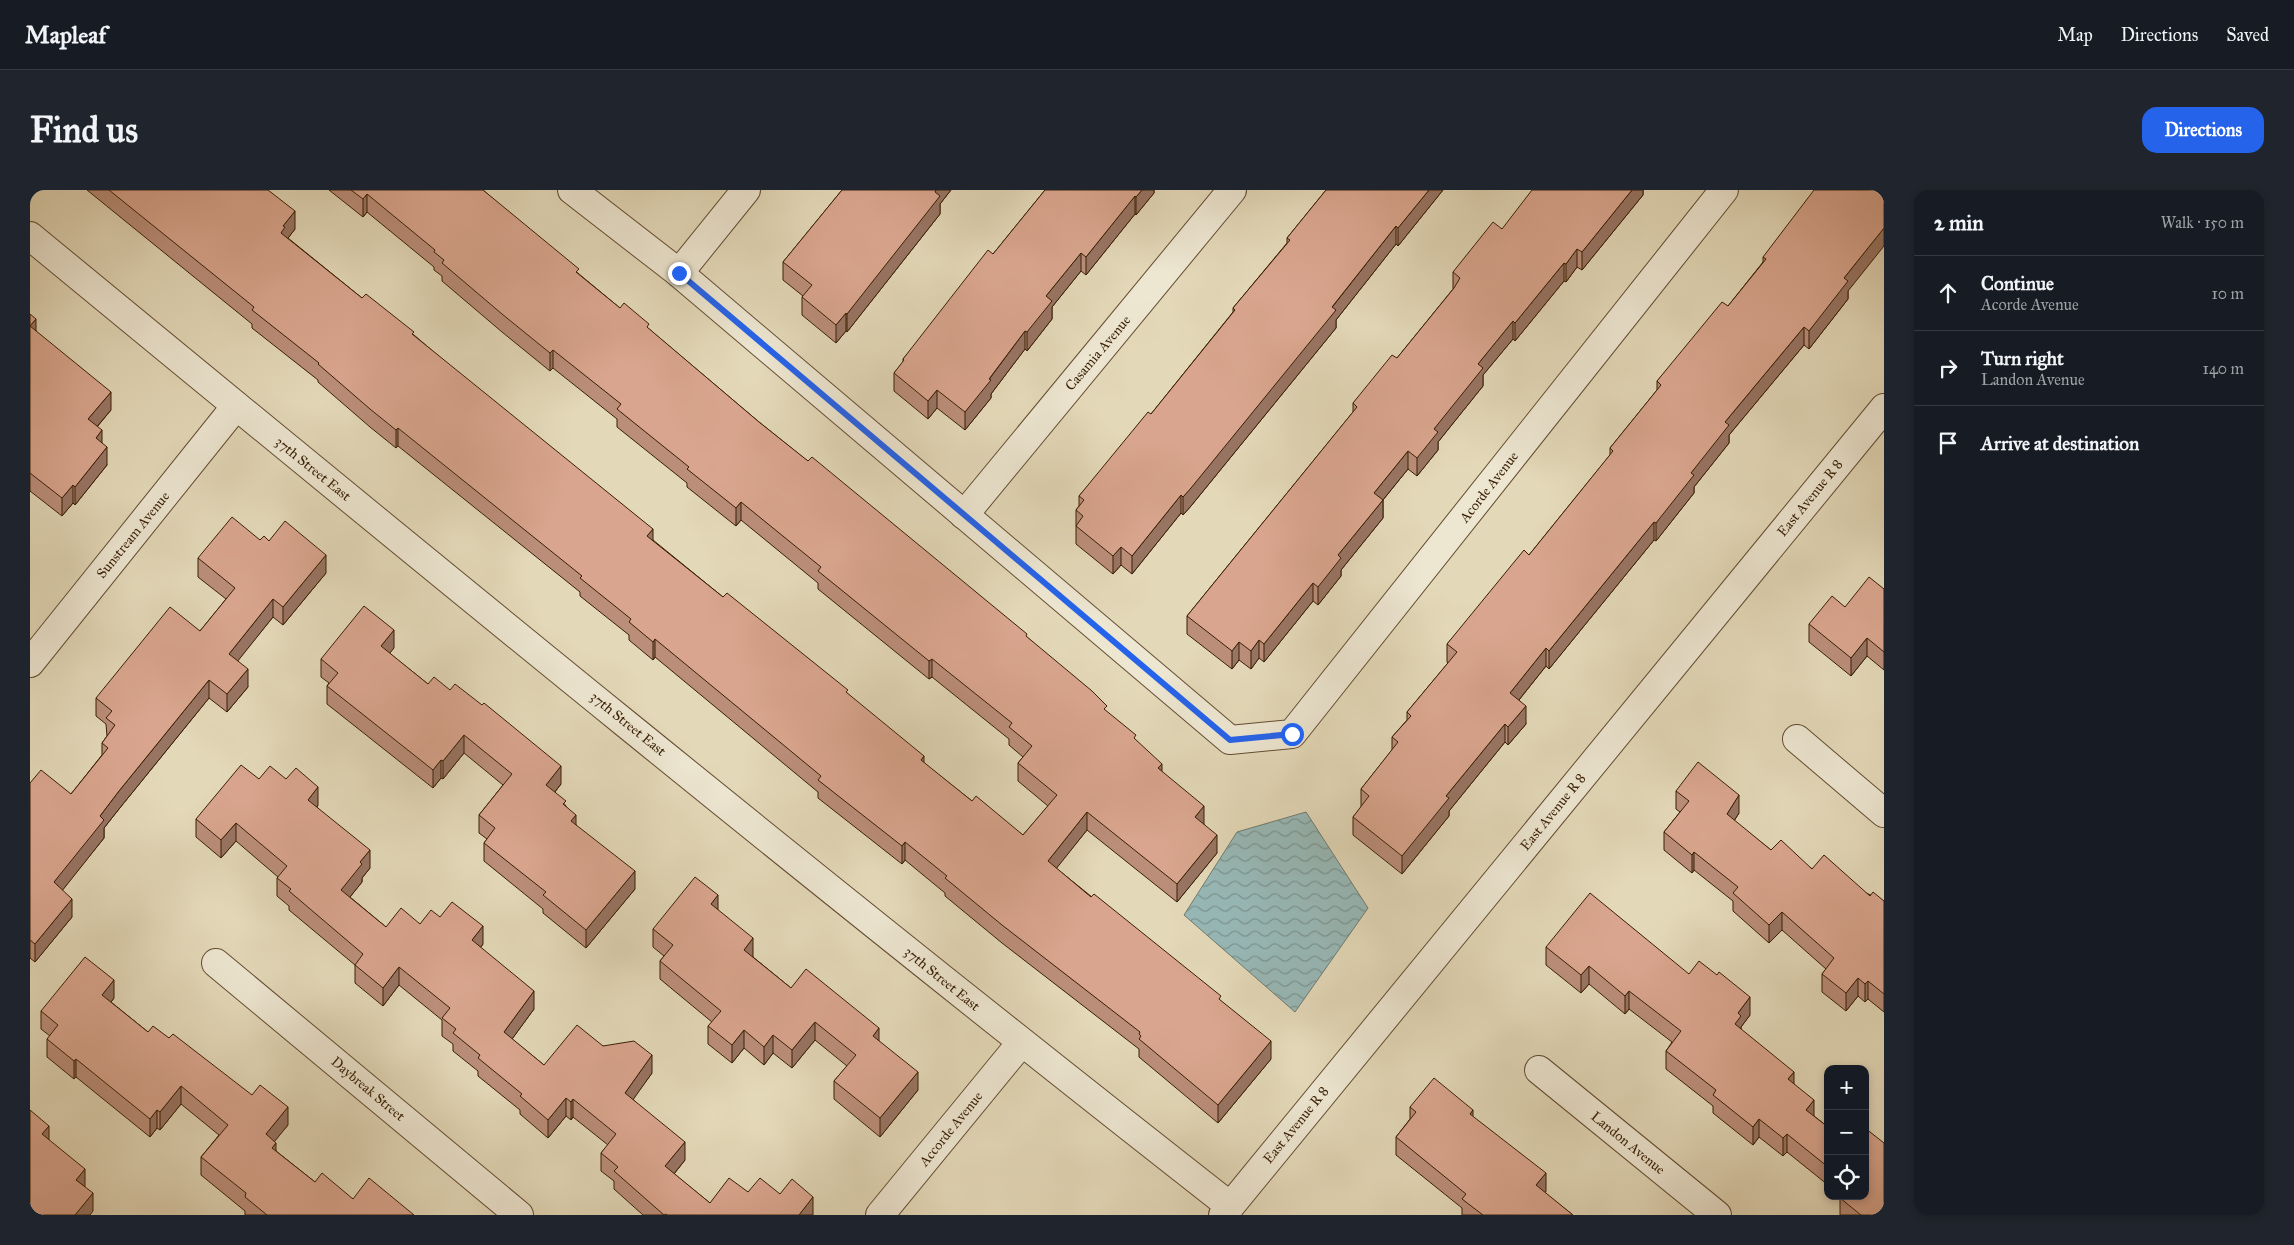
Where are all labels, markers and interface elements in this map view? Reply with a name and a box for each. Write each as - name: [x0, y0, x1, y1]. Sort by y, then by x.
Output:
- text: Mapleaf: [25, 20, 106, 50]
- text: Map: [2057, 24, 2093, 46]
- text: Directions: [2121, 24, 2198, 46]
- text: Saved: [2226, 24, 2269, 46]
- button: Directions: [2142, 107, 2264, 153]
- text: Find us: [30, 109, 138, 152]
- text: 2 min: [1934, 210, 1984, 236]
- text: Walk · 150 m: [2161, 213, 2244, 232]
- route end: [668, 262, 691, 285]
- text: Continue: [1981, 272, 2054, 295]
- icon: ahead: [1934, 279, 1962, 307]
- text: 10 m: [2212, 284, 2244, 303]
- text: Acorde Avenue: [1981, 295, 2079, 314]
- street label: Casamia Avenue: [1062, 312, 1135, 394]
- text: Turn right: [1981, 347, 2064, 370]
- icon: right: [1934, 354, 1962, 382]
- text: 140 m: [2203, 359, 2244, 378]
- text: Landon Avenue: [1981, 370, 2085, 389]
- icon: arrive: [1934, 429, 1962, 457]
- text: Arrive at destination: [1981, 432, 2139, 455]
- street label: 37th Street East: [272, 433, 354, 505]
- street label: Acorde Avenue: [1455, 448, 1522, 527]
- street label: East Avenue R 8: [1774, 456, 1846, 540]
- street label: Sunstream Avenue: [93, 488, 173, 582]
- street label: 37th Street East: [587, 688, 669, 760]
- route start: [1281, 723, 1304, 746]
- street label: East Avenue R 8: [1517, 770, 1589, 854]
- street label: 37th Street East: [901, 943, 983, 1015]
- street label: Daybreak Street: [328, 1053, 408, 1125]
- map controls: [1824, 1065, 1869, 1200]
- button: +: [1824, 1065, 1869, 1110]
- street label: East Avenue R 8: [1260, 1083, 1332, 1167]
- street label: Accorde Avenue: [915, 1088, 986, 1171]
- street label: Landon Avenue: [1587, 1108, 1669, 1178]
- button: −: [1824, 1110, 1869, 1155]
- button: locate: [1824, 1155, 1869, 1200]

